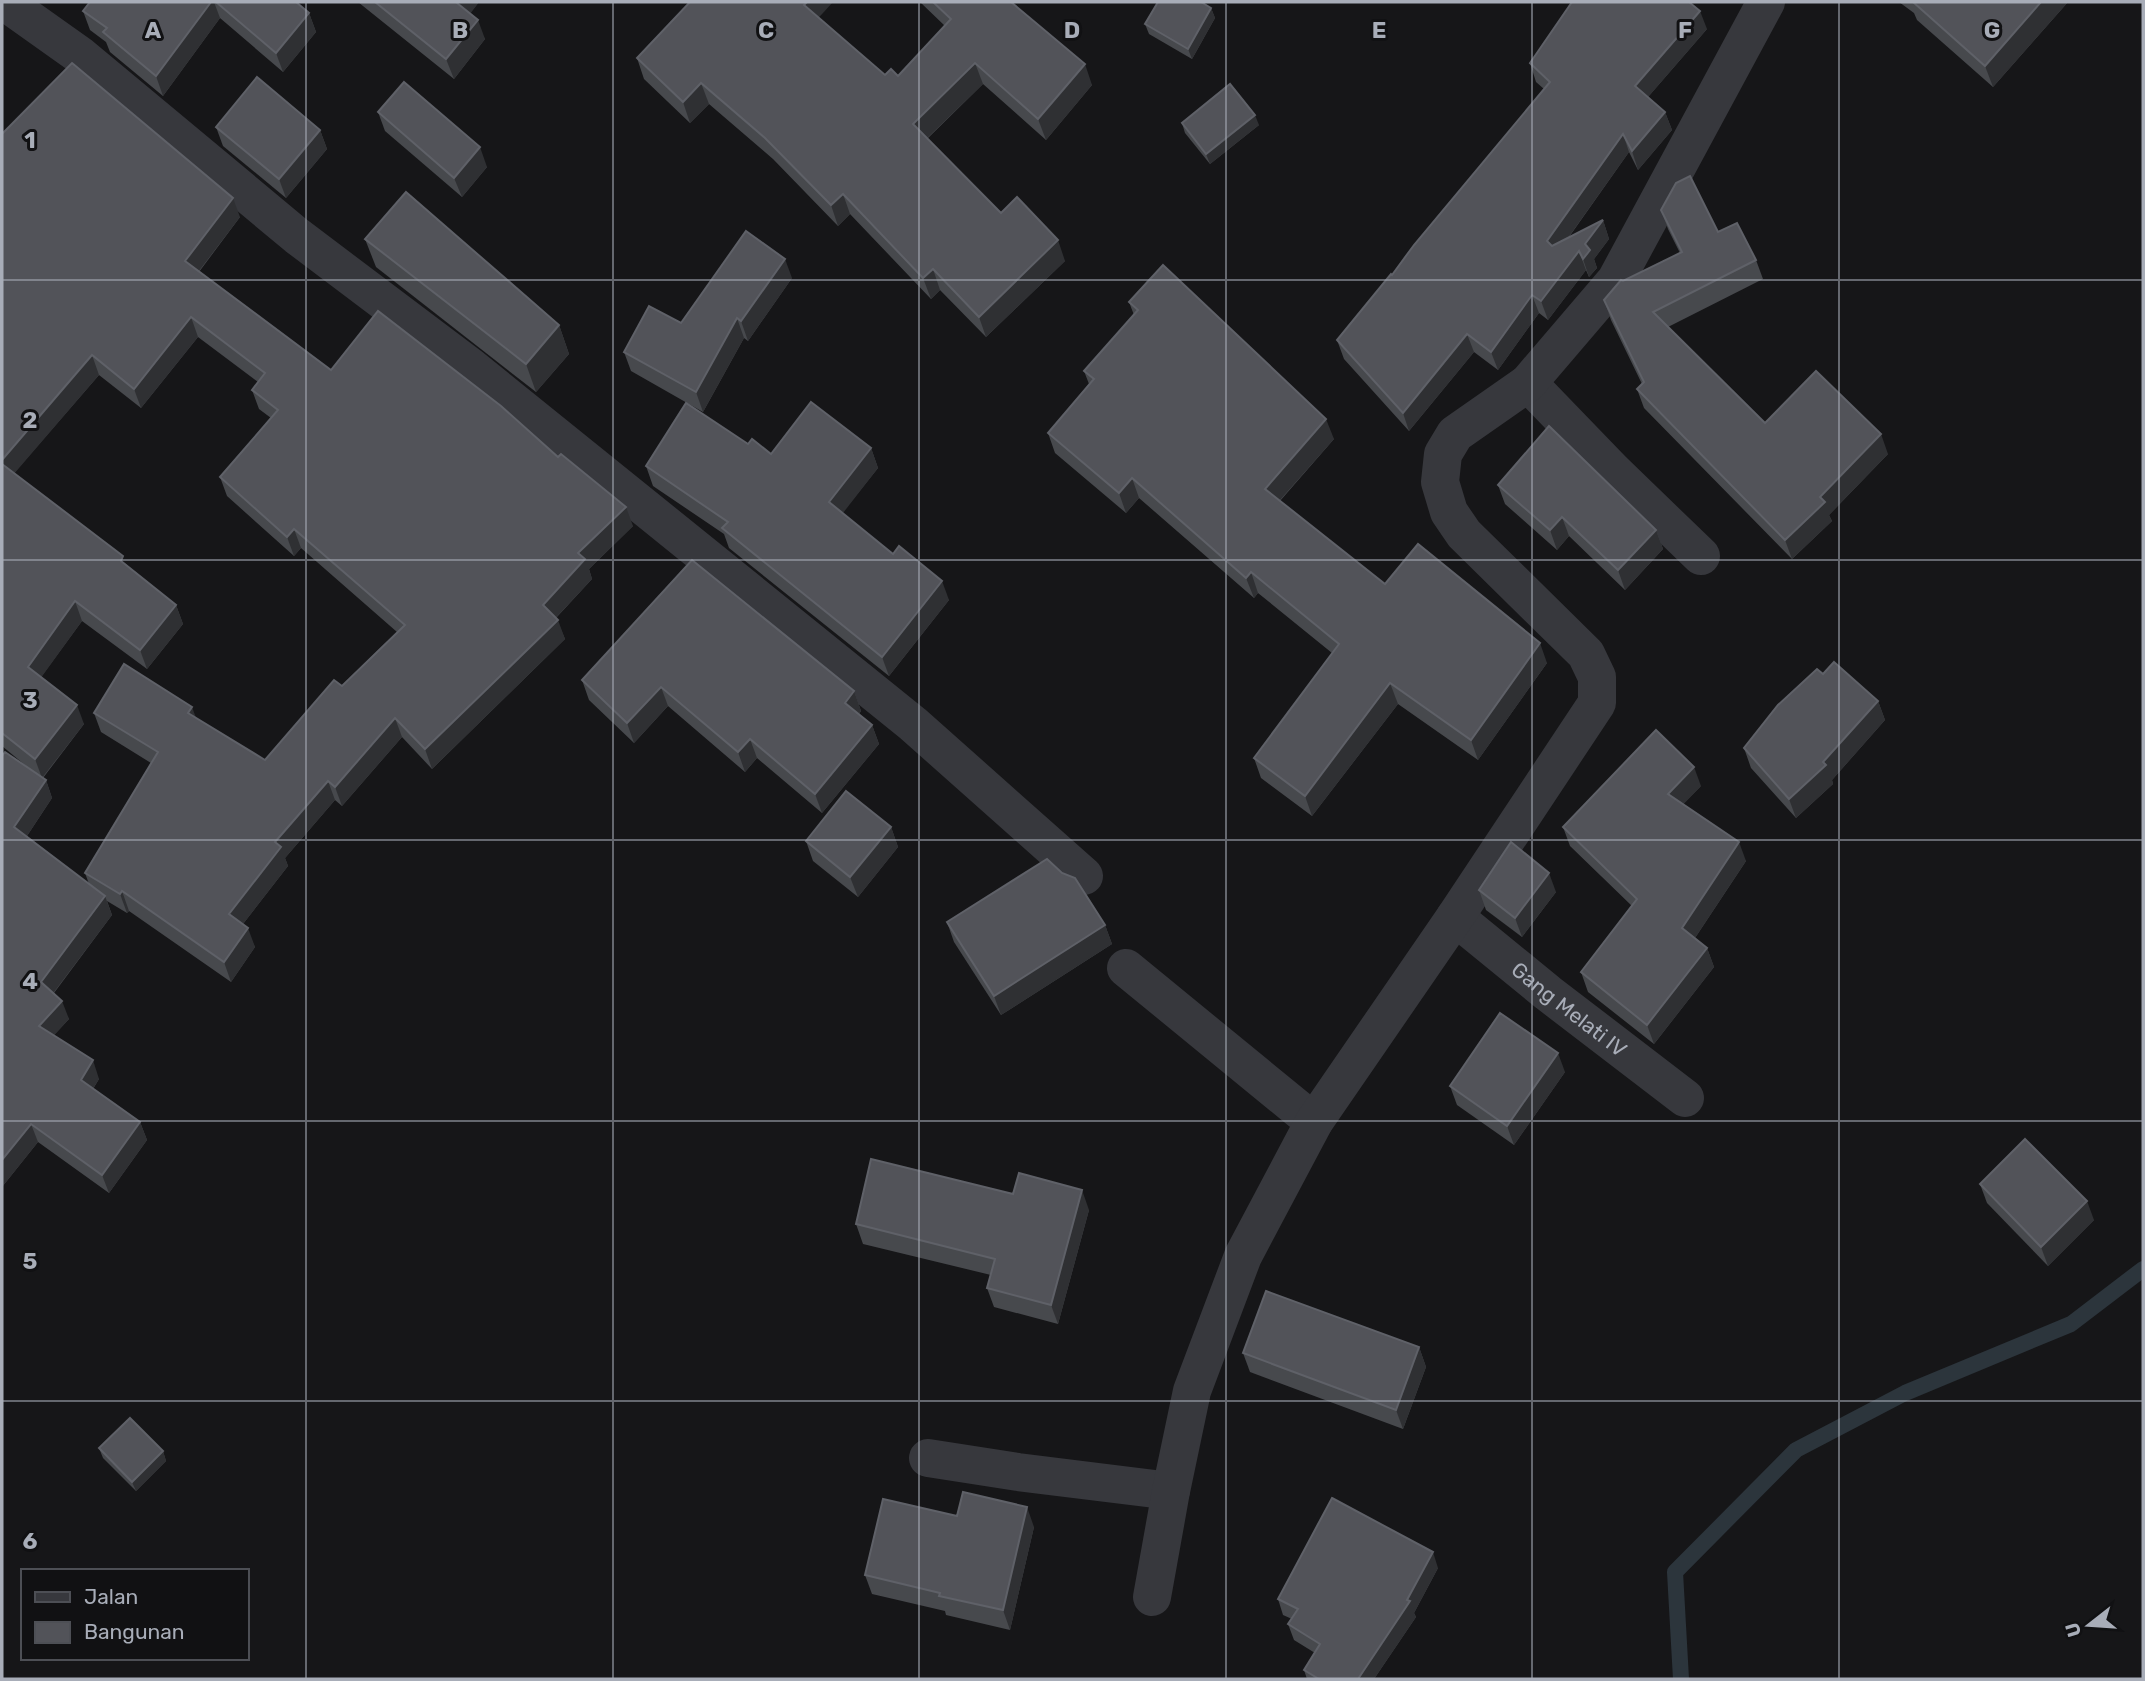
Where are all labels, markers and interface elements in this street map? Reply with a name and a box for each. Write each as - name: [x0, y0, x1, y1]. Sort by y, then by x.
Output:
- text: A: [145, 16, 162, 44]
- text: B: [452, 16, 468, 44]
- text: C: [758, 16, 774, 44]
- text: D: [1064, 16, 1080, 44]
- text: E: [1372, 16, 1386, 44]
- text: F: [1678, 16, 1692, 44]
- text: G: [1984, 16, 2000, 44]
- text: 1: [24, 126, 36, 154]
- text: 2: [23, 406, 37, 434]
- text: 3: [22, 686, 38, 714]
- street label: Gang Melati IV: [1507, 956, 1632, 1062]
- text: 4: [22, 967, 38, 995]
- text: 5: [23, 1247, 38, 1275]
- text: 6: [23, 1527, 38, 1555]
- legend: [21, 1569, 248, 1660]
- text: Jalan: [84, 1584, 138, 1609]
- north arrow: [2054, 1590, 2124, 1660]
- text: Bangunan: [84, 1619, 185, 1644]
- text: U: [2060, 1620, 2086, 1640]

